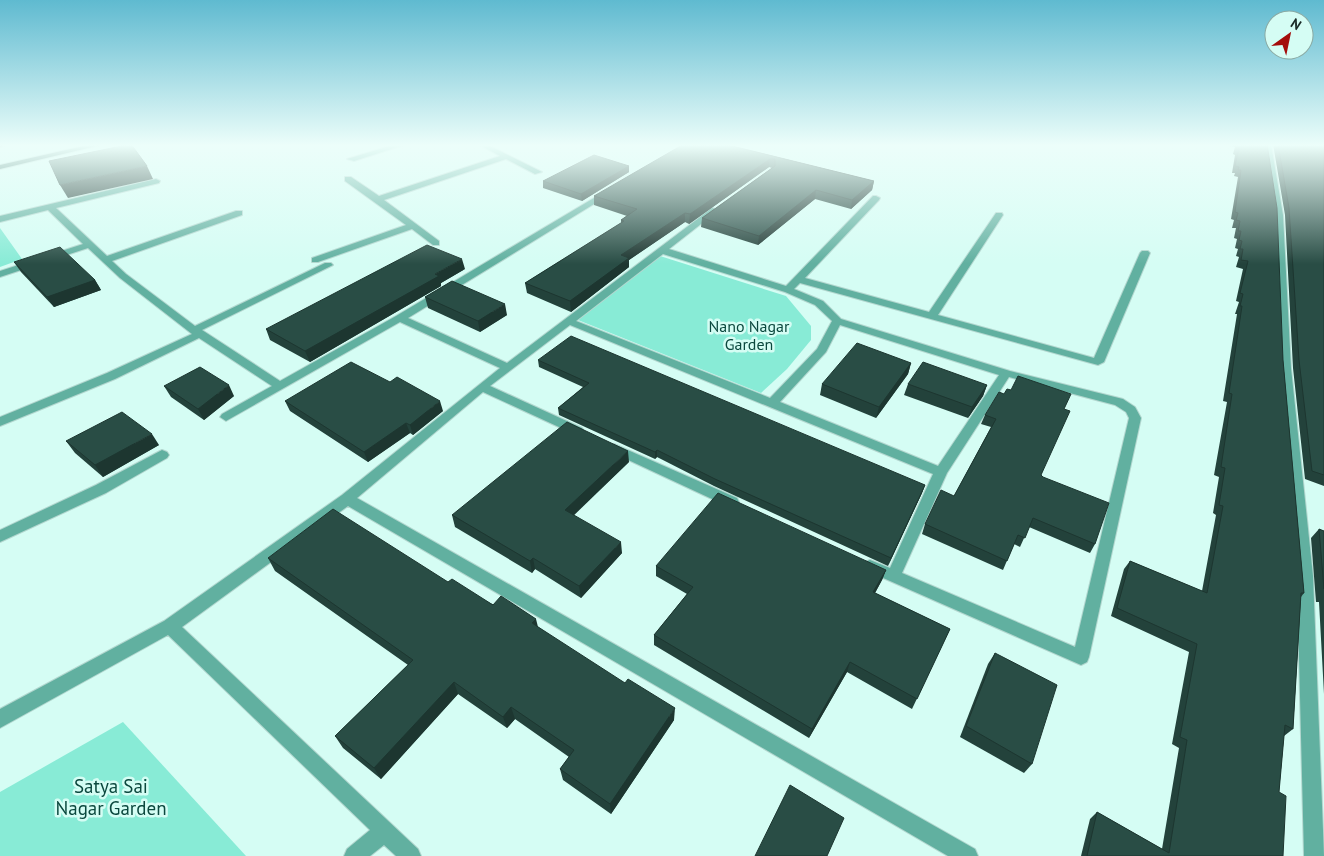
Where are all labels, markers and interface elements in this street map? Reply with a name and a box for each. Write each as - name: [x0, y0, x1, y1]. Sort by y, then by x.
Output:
- north arrow: [1264, 10, 1314, 60]
- text: N: [1287, 14, 1305, 34]
- park label: Nano Nagar Garden: [709, 316, 790, 354]
- park label: Satya Sai Nagar Garden: [55, 774, 167, 820]

